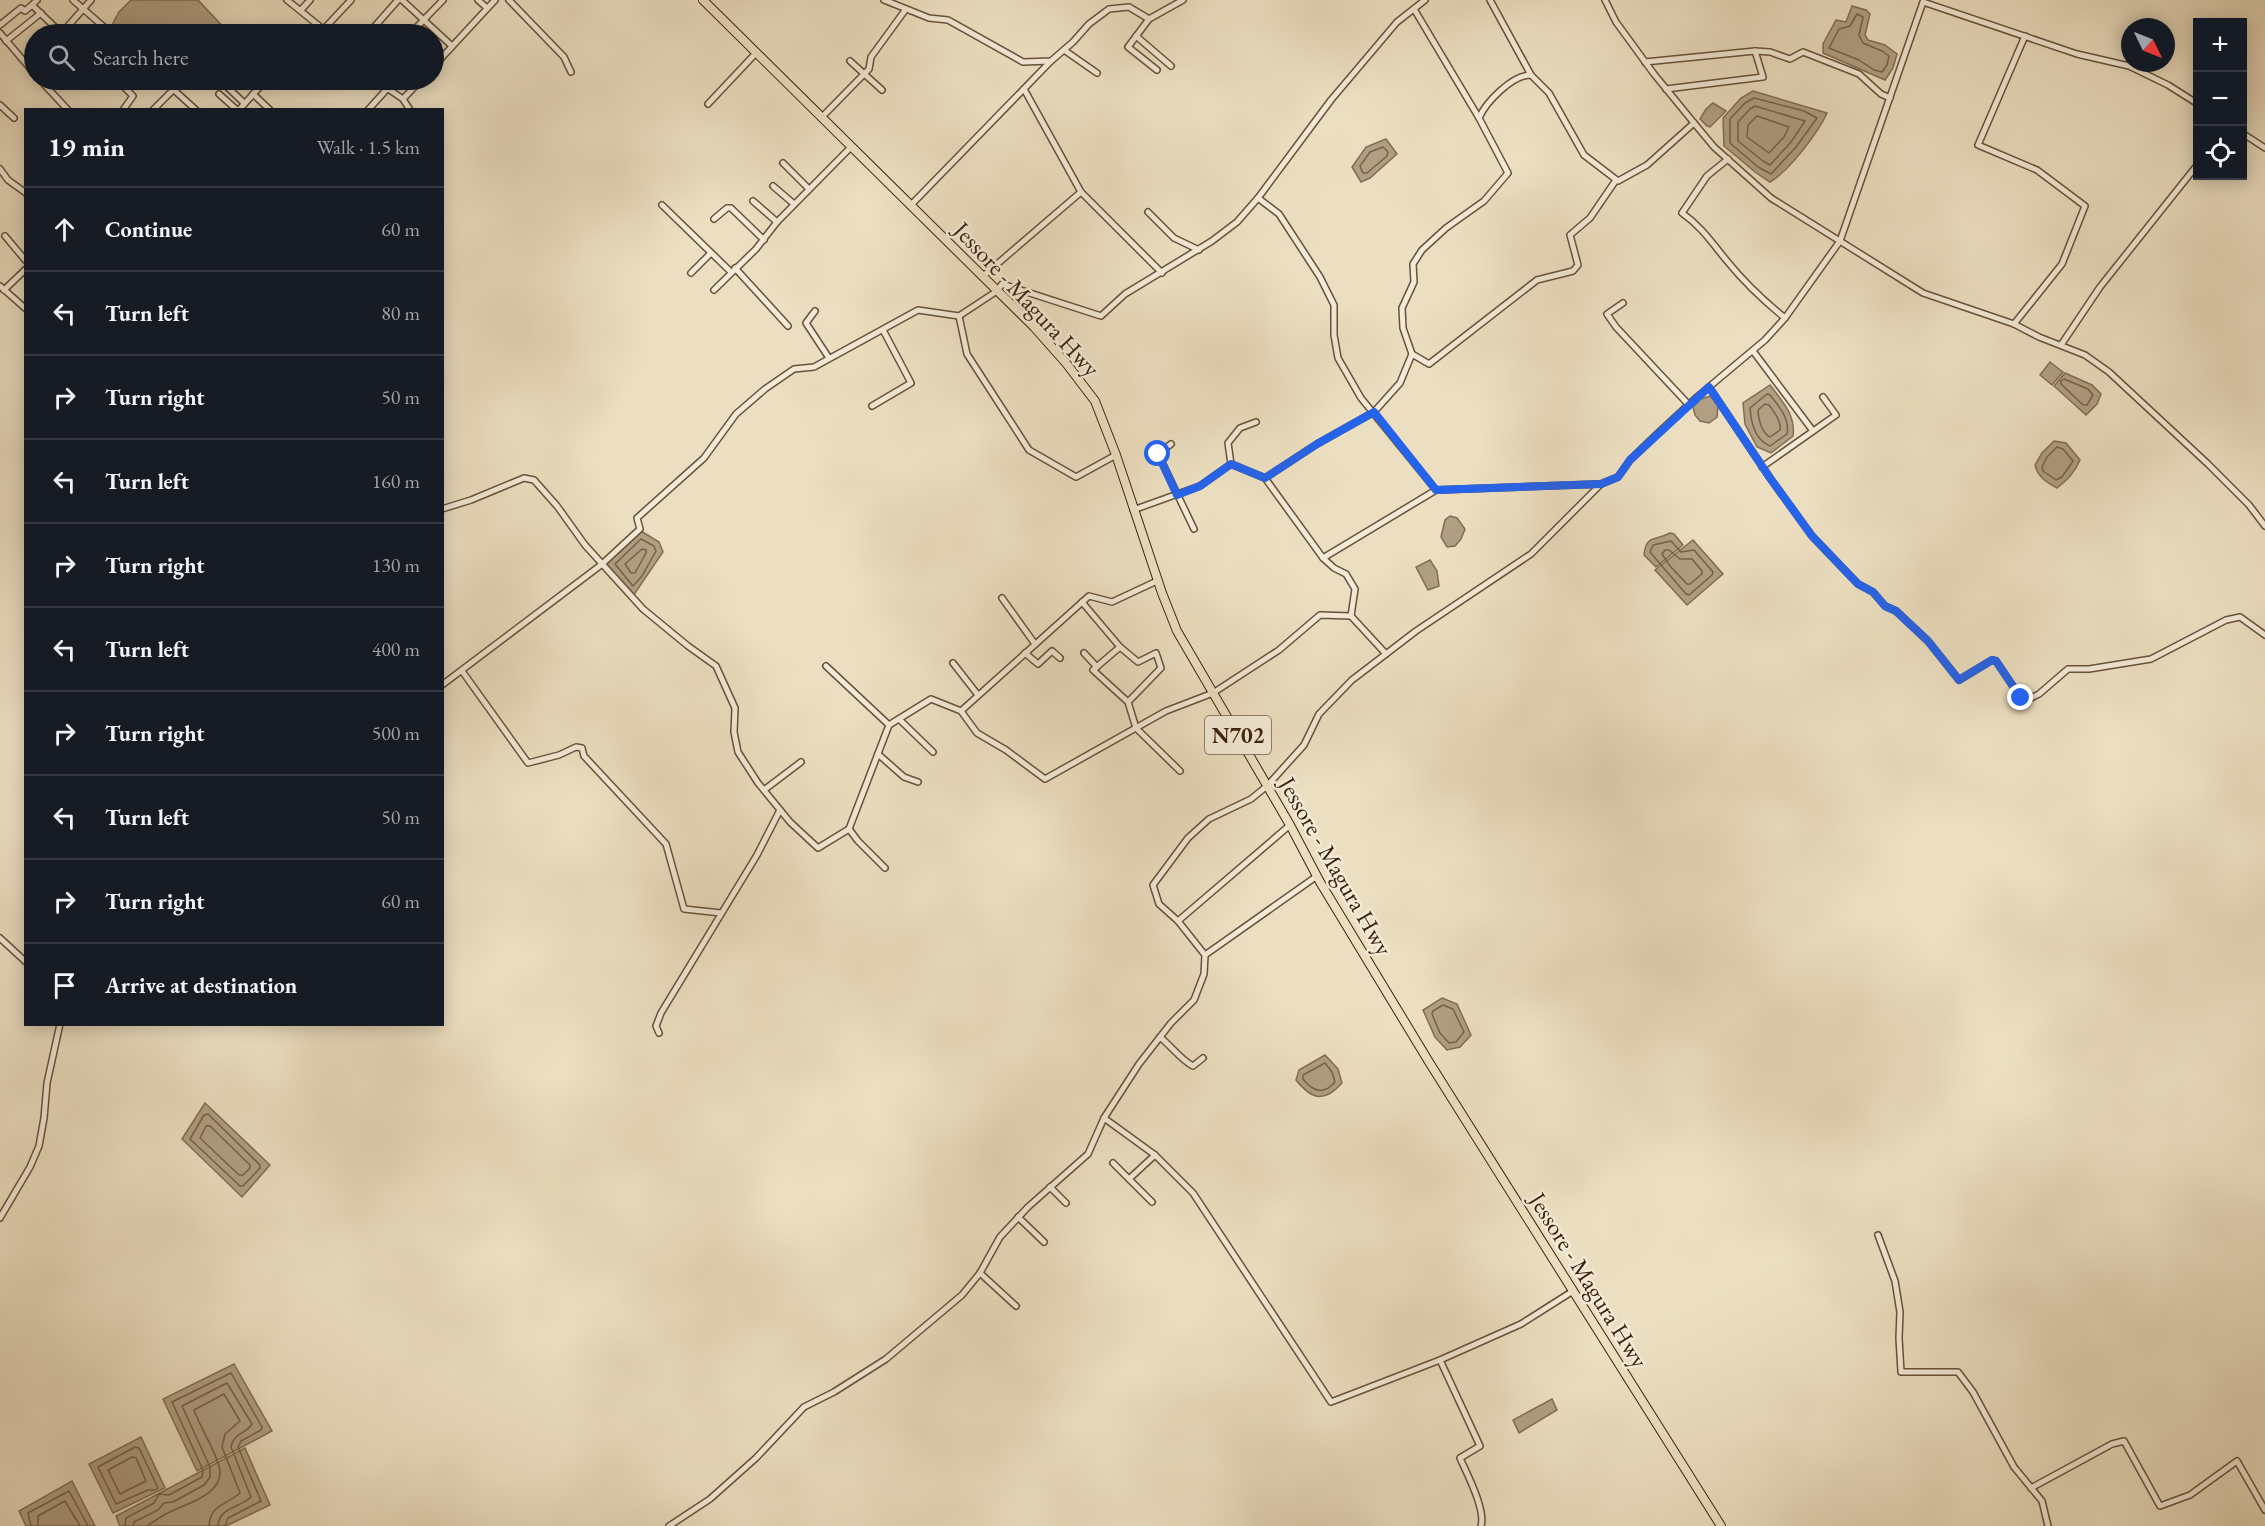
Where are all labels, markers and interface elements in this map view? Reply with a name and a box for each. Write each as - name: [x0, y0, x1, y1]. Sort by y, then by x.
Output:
- north arrow: [2121, 18, 2175, 72]
- map controls: [2193, 18, 2247, 180]
- button: +: [2193, 18, 2247, 72]
- search box: [24, 24, 444, 90]
- icon: search: [45, 41, 78, 74]
- text: Search here: [93, 43, 188, 72]
- button: −: [2193, 72, 2247, 126]
- button: locate: [2193, 126, 2247, 180]
- text: 19 min: [48, 130, 125, 164]
- text: Walk · 1.5 km: [317, 134, 420, 160]
- icon: ahead: [48, 213, 81, 246]
- street label: Jessore - Magura Hwy: [946, 213, 1107, 383]
- text: Continue: [105, 215, 192, 244]
- text: 60 m: [381, 216, 420, 242]
- icon: left: [48, 297, 81, 330]
- text: Turn left: [105, 299, 189, 328]
- text: 80 m: [381, 300, 420, 326]
- icon: right: [48, 381, 81, 414]
- text: Turn right: [105, 383, 204, 412]
- text: 50 m: [381, 384, 420, 410]
- route start: [1144, 440, 1170, 466]
- icon: left: [48, 465, 81, 498]
- text: Turn left: [105, 467, 189, 496]
- text: 160 m: [372, 468, 420, 494]
- icon: right: [48, 549, 81, 582]
- text: Turn right: [105, 551, 204, 580]
- text: 130 m: [372, 552, 420, 578]
- icon: left: [48, 633, 81, 666]
- text: Turn left: [105, 635, 189, 664]
- text: 400 m: [372, 636, 420, 662]
- route end: [2007, 684, 2033, 710]
- road number: N702: [1205, 716, 1271, 754]
- icon: right: [48, 717, 81, 750]
- text: Turn right: [105, 719, 204, 748]
- text: 500 m: [372, 720, 420, 746]
- street label: Jessore - Magura Hwy: [1271, 769, 1400, 961]
- icon: left: [48, 801, 81, 834]
- text: Turn left: [105, 803, 189, 832]
- text: 50 m: [381, 804, 420, 830]
- icon: right: [48, 885, 81, 918]
- text: Turn right: [105, 887, 204, 916]
- text: 60 m: [381, 888, 420, 914]
- icon: arrive: [48, 969, 81, 1002]
- text: Arrive at destination: [105, 971, 297, 1000]
- street label: Jessore - Magura Hwy: [1522, 1185, 1656, 1374]

